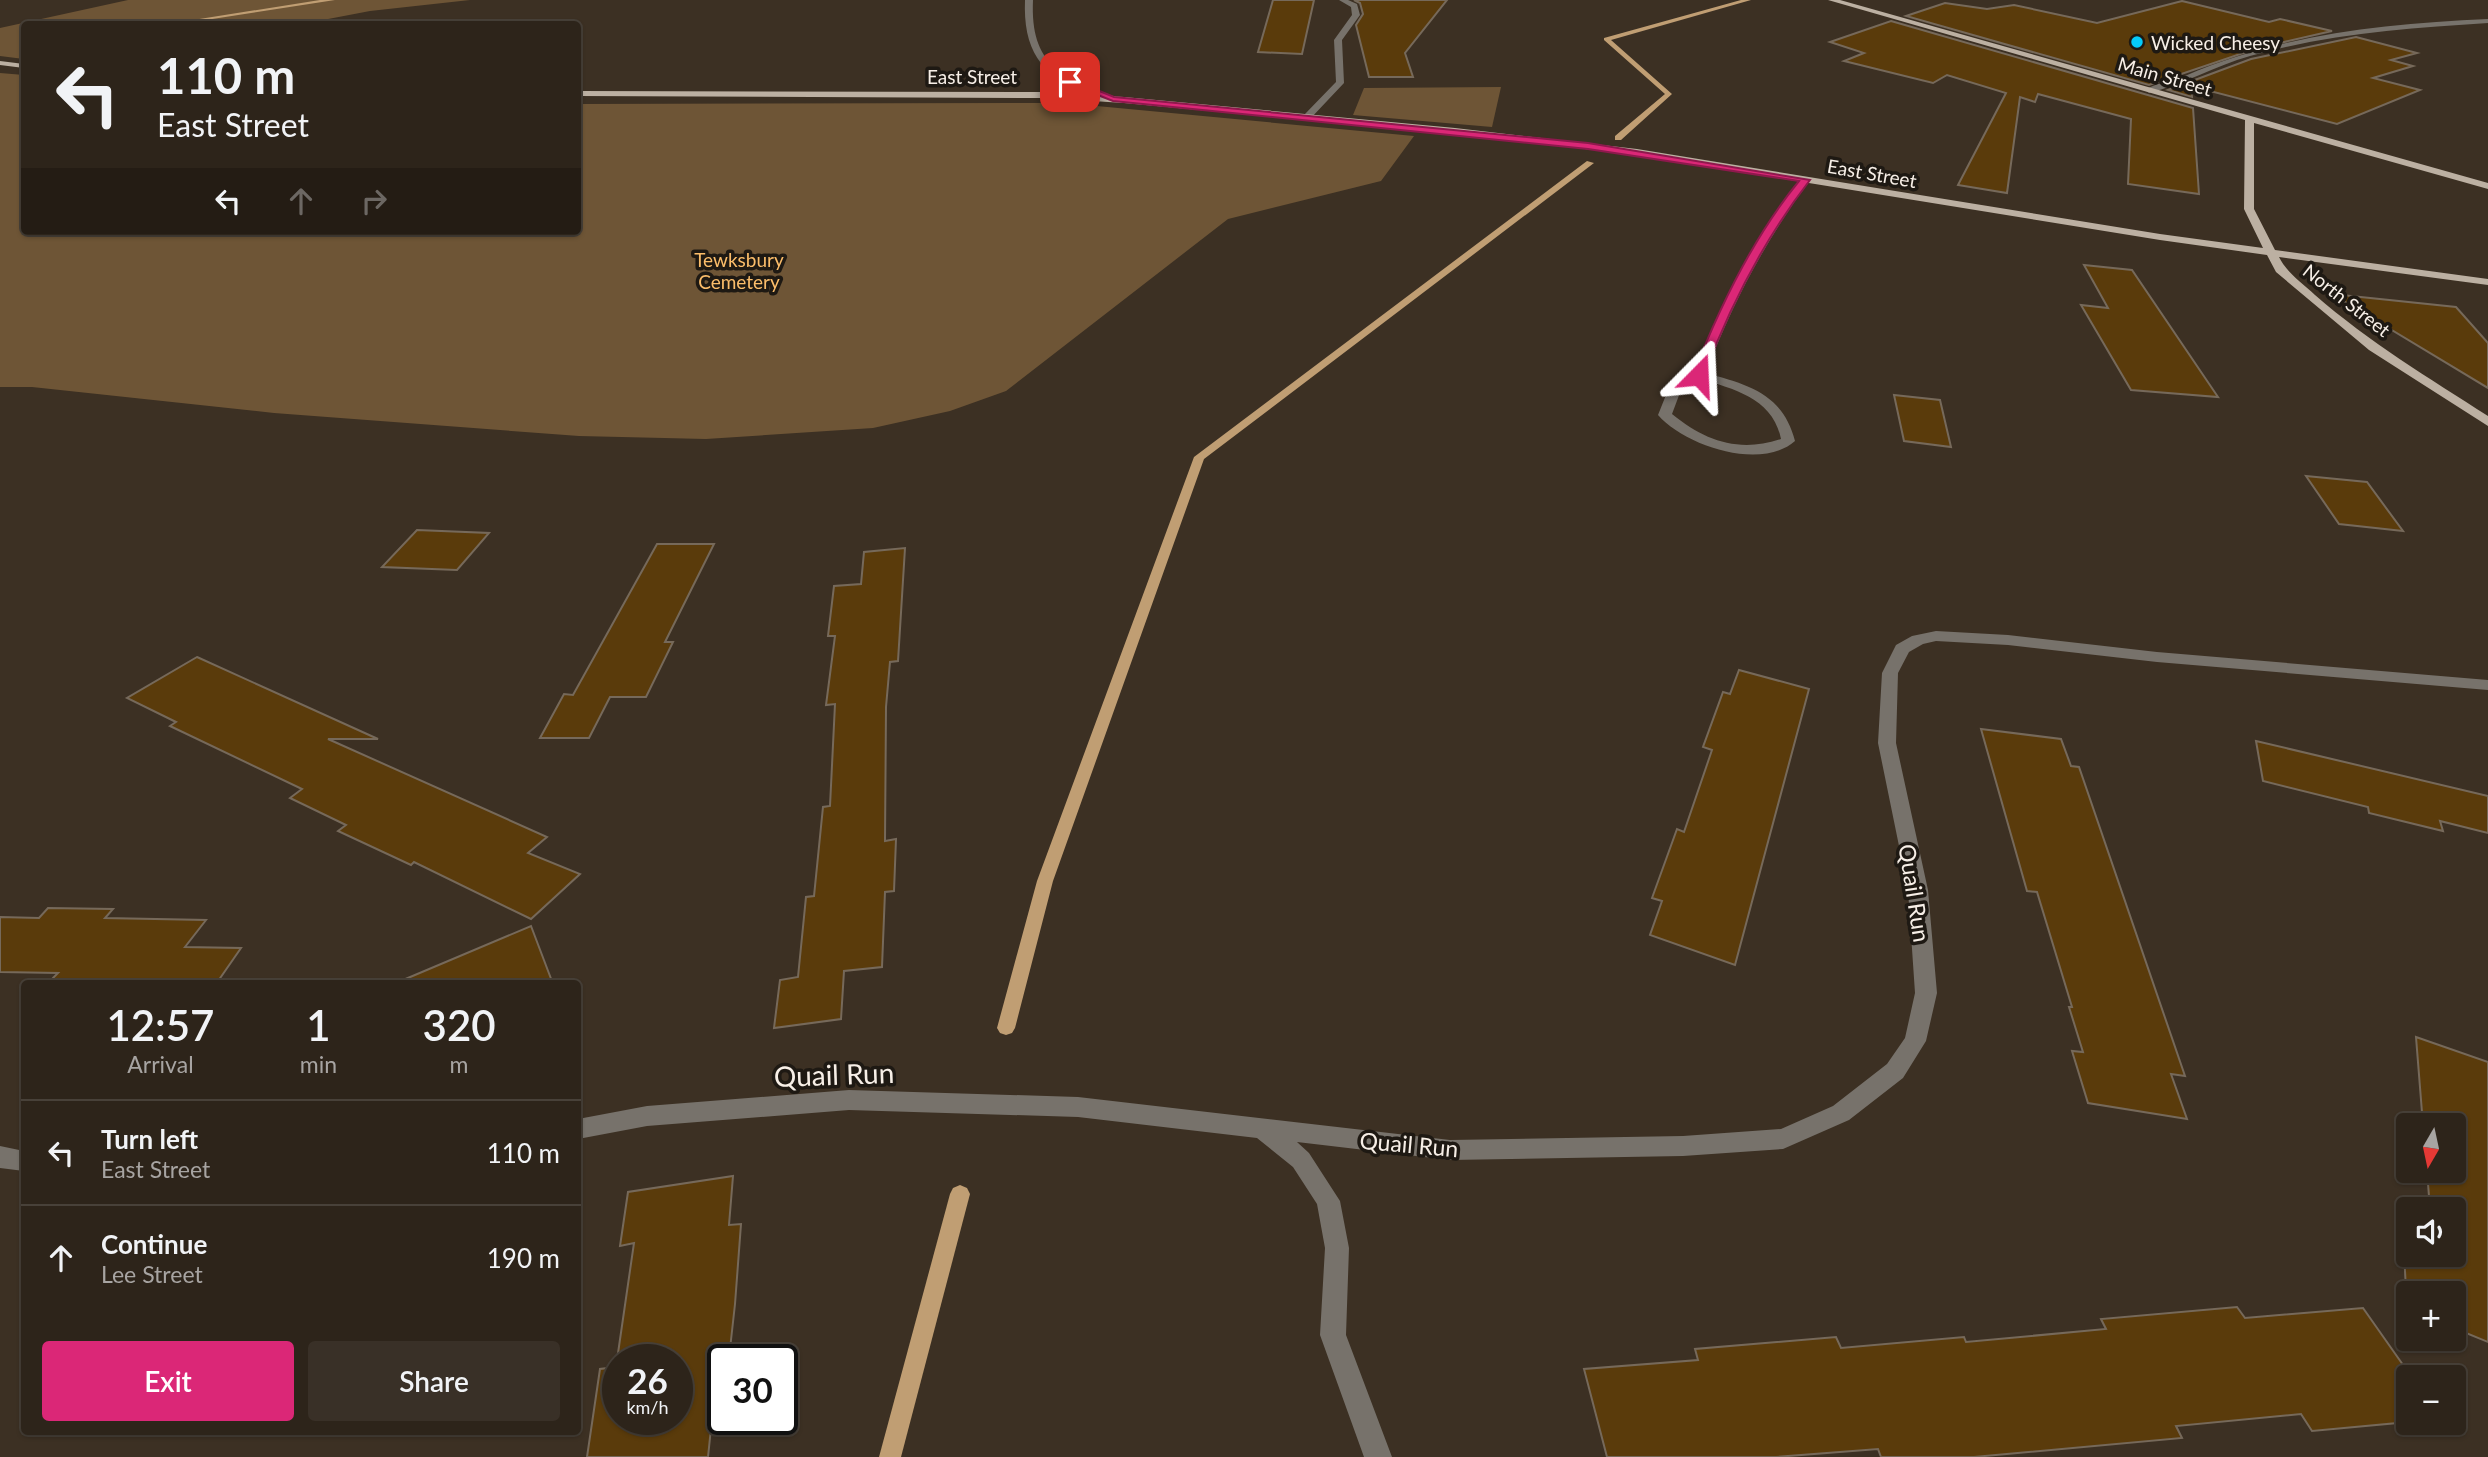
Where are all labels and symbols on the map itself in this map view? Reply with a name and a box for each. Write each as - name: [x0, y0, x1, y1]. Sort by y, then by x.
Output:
- place label: Wicked Cheesy: [2151, 31, 2280, 54]
- marker: Wicked Cheesy: [2129, 34, 2145, 50]
- pin: [1040, 52, 1100, 112]
- street label: Main Street: [2115, 52, 2215, 100]
- street label: East Street: [927, 65, 1017, 88]
- street label: East Street: [1826, 154, 1919, 192]
- park label: Tewksbury Cemetery: [694, 248, 784, 293]
- street label: North Street: [2299, 259, 2395, 341]
- position arrow: [1662, 338, 1736, 412]
- street label: Quail Run: [1893, 842, 1937, 944]
- street label: Quail Run: [773, 1055, 895, 1093]
- north arrow: [2396, 1113, 2466, 1183]
- street label: Quail Run: [1358, 1126, 1460, 1162]
- speed limit sign: 30: [707, 1344, 798, 1435]

